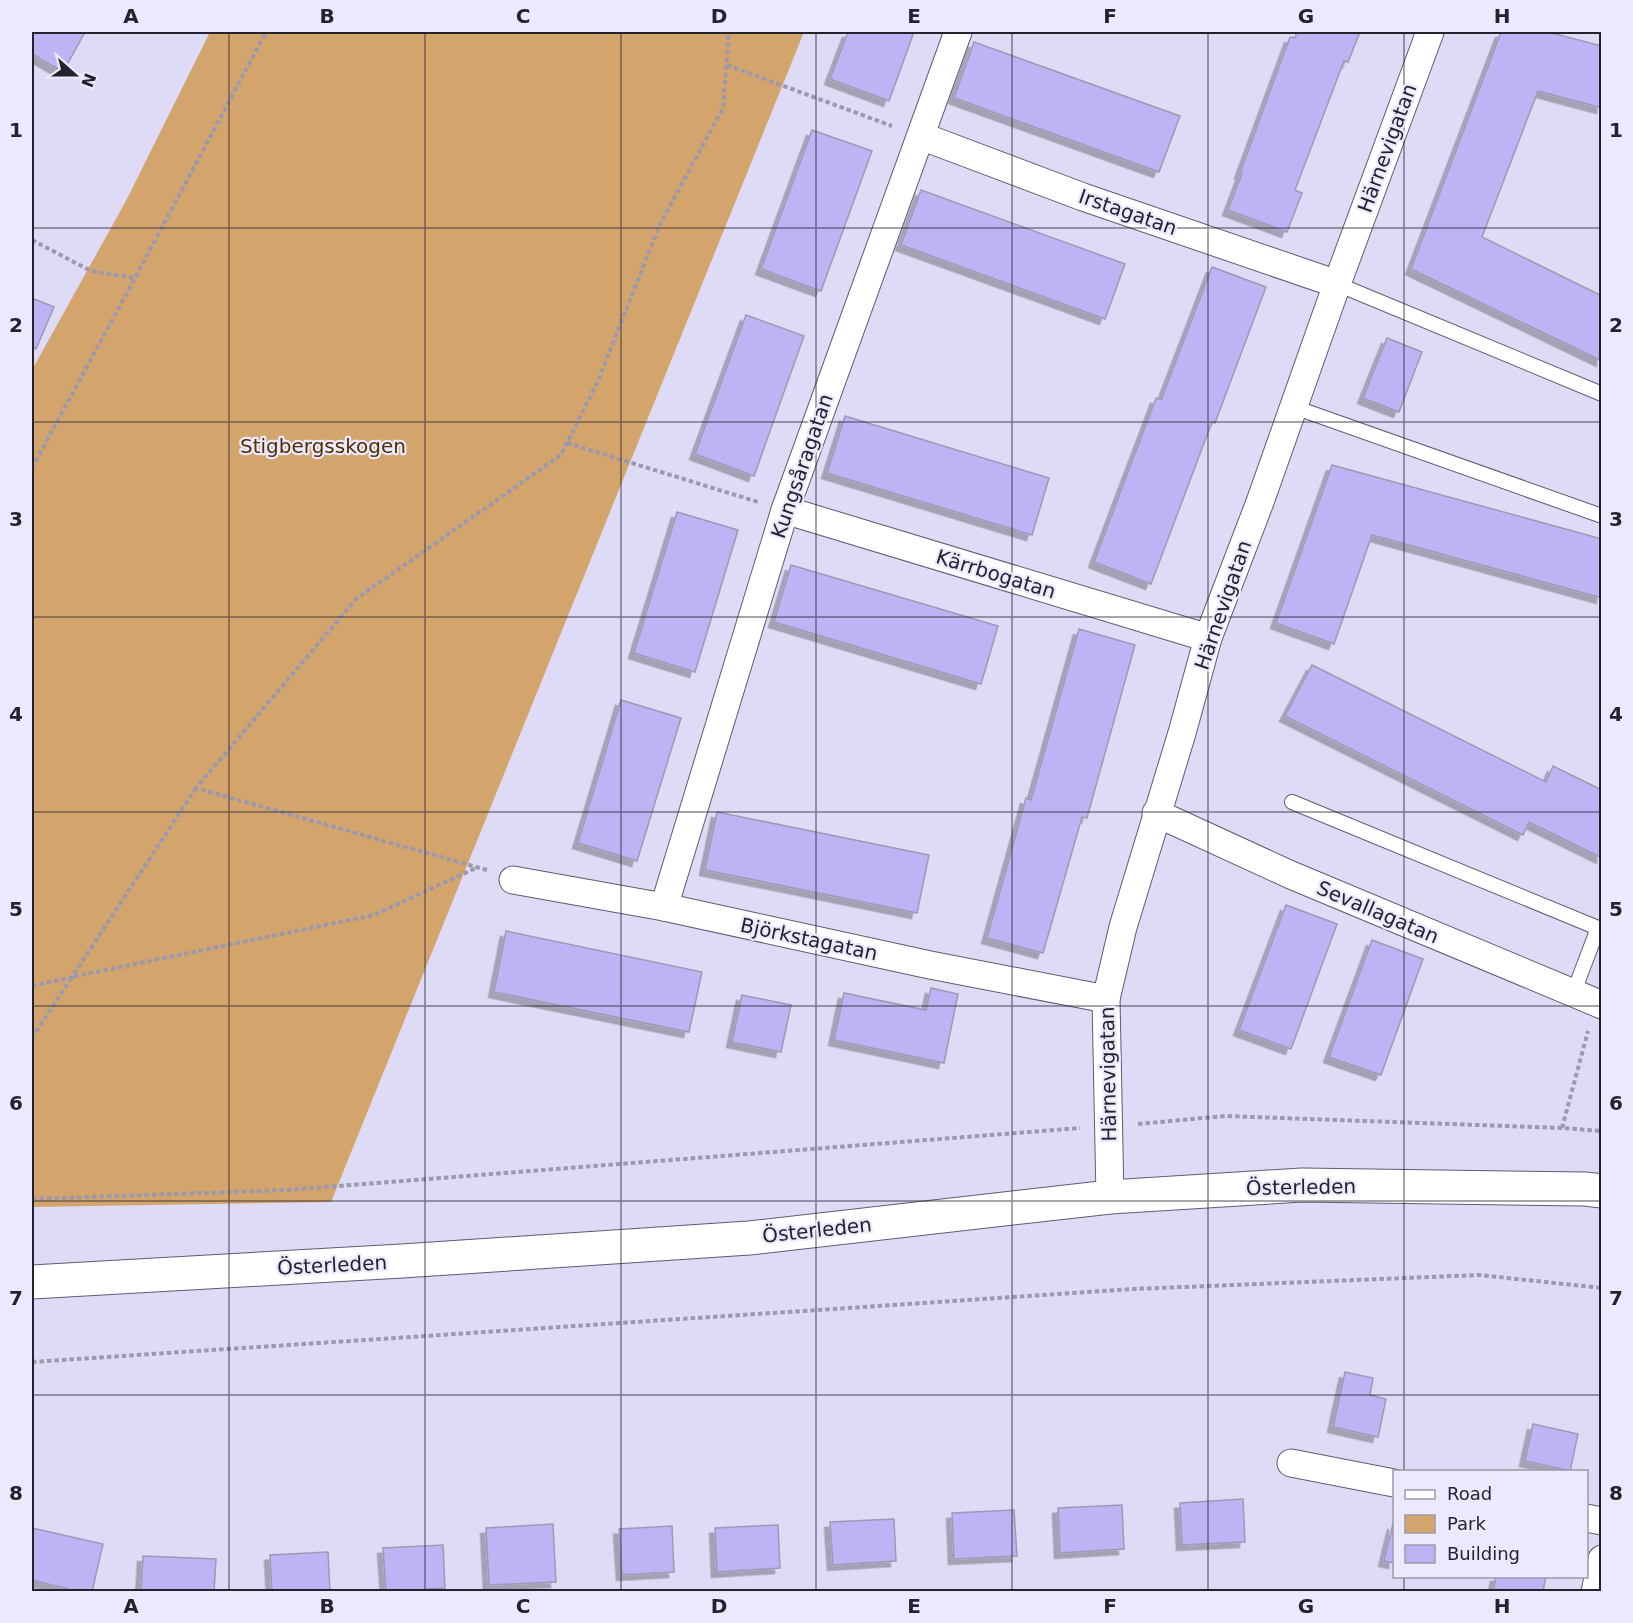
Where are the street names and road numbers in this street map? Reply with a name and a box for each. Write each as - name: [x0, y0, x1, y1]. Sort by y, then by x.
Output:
- street label: Härnevigatan: [1353, 80, 1421, 216]
- street label: Irstagatan: [1076, 184, 1180, 240]
- street label: Kungsåragatan: [766, 391, 838, 541]
- street label: Härnevigatan: [1190, 537, 1256, 673]
- street label: Kärrbogatan: [933, 544, 1059, 604]
- street label: Sevallagatan: [1313, 876, 1443, 948]
- street label: Björkstagatan: [738, 913, 880, 965]
- street label: Härnevigatan: [1095, 1006, 1121, 1142]
- street label: Österleden: [1246, 1174, 1356, 1200]
- street label: Österleden: [761, 1212, 873, 1248]
- street label: Österleden: [276, 1250, 388, 1280]

